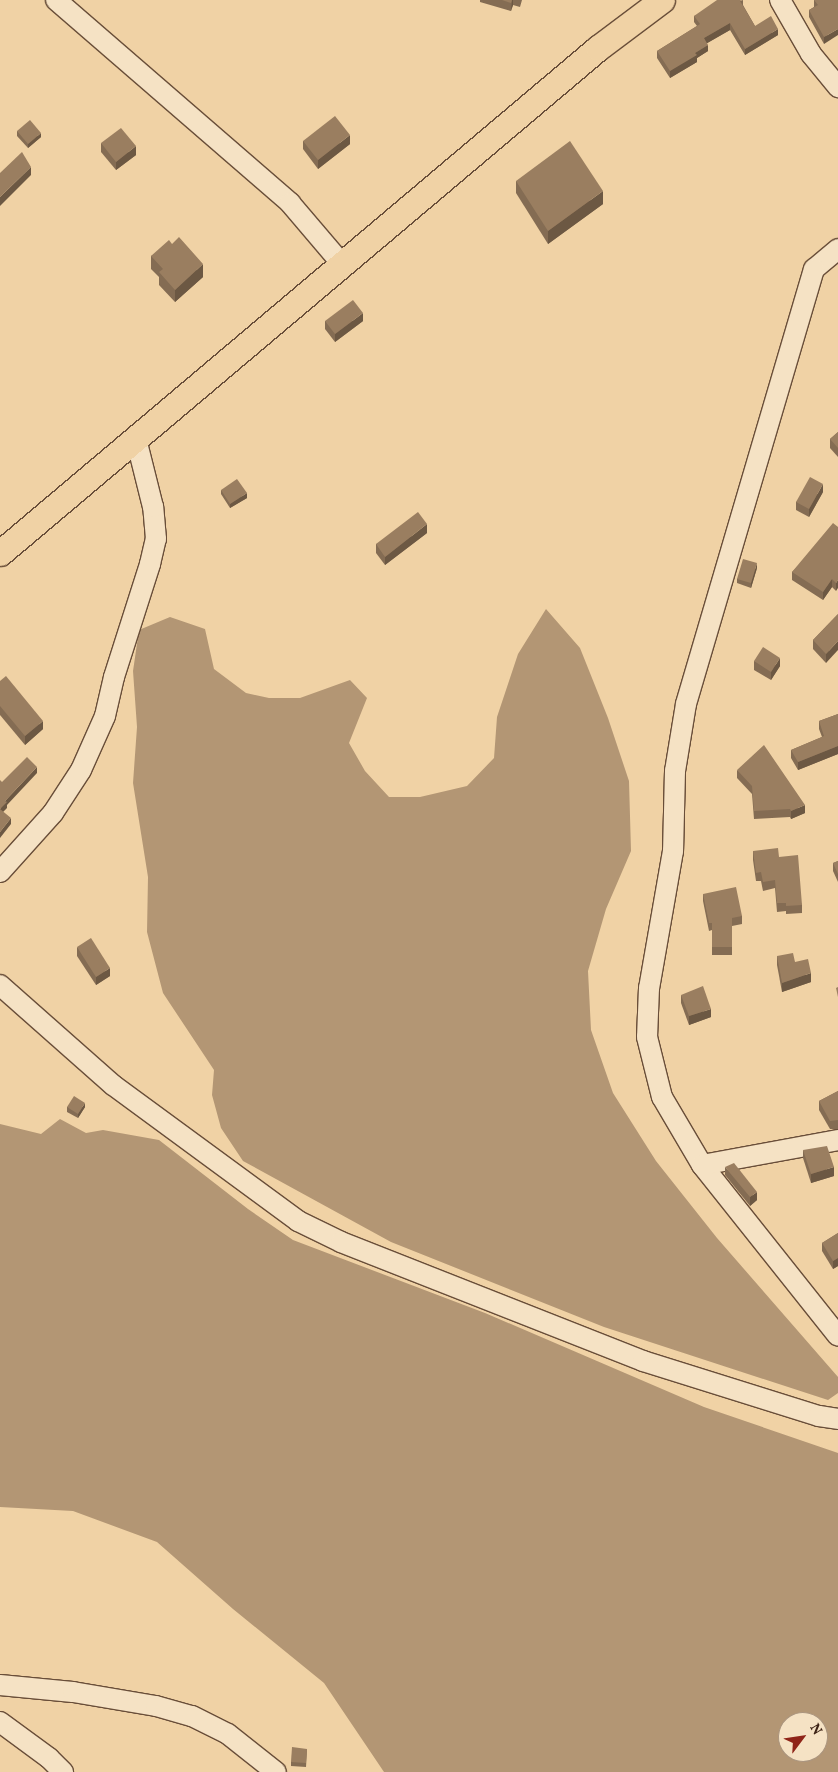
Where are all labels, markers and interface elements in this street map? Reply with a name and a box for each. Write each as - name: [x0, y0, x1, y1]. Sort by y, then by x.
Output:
- north arrow: [778, 1712, 828, 1762]
- text: N: [805, 1720, 826, 1739]

